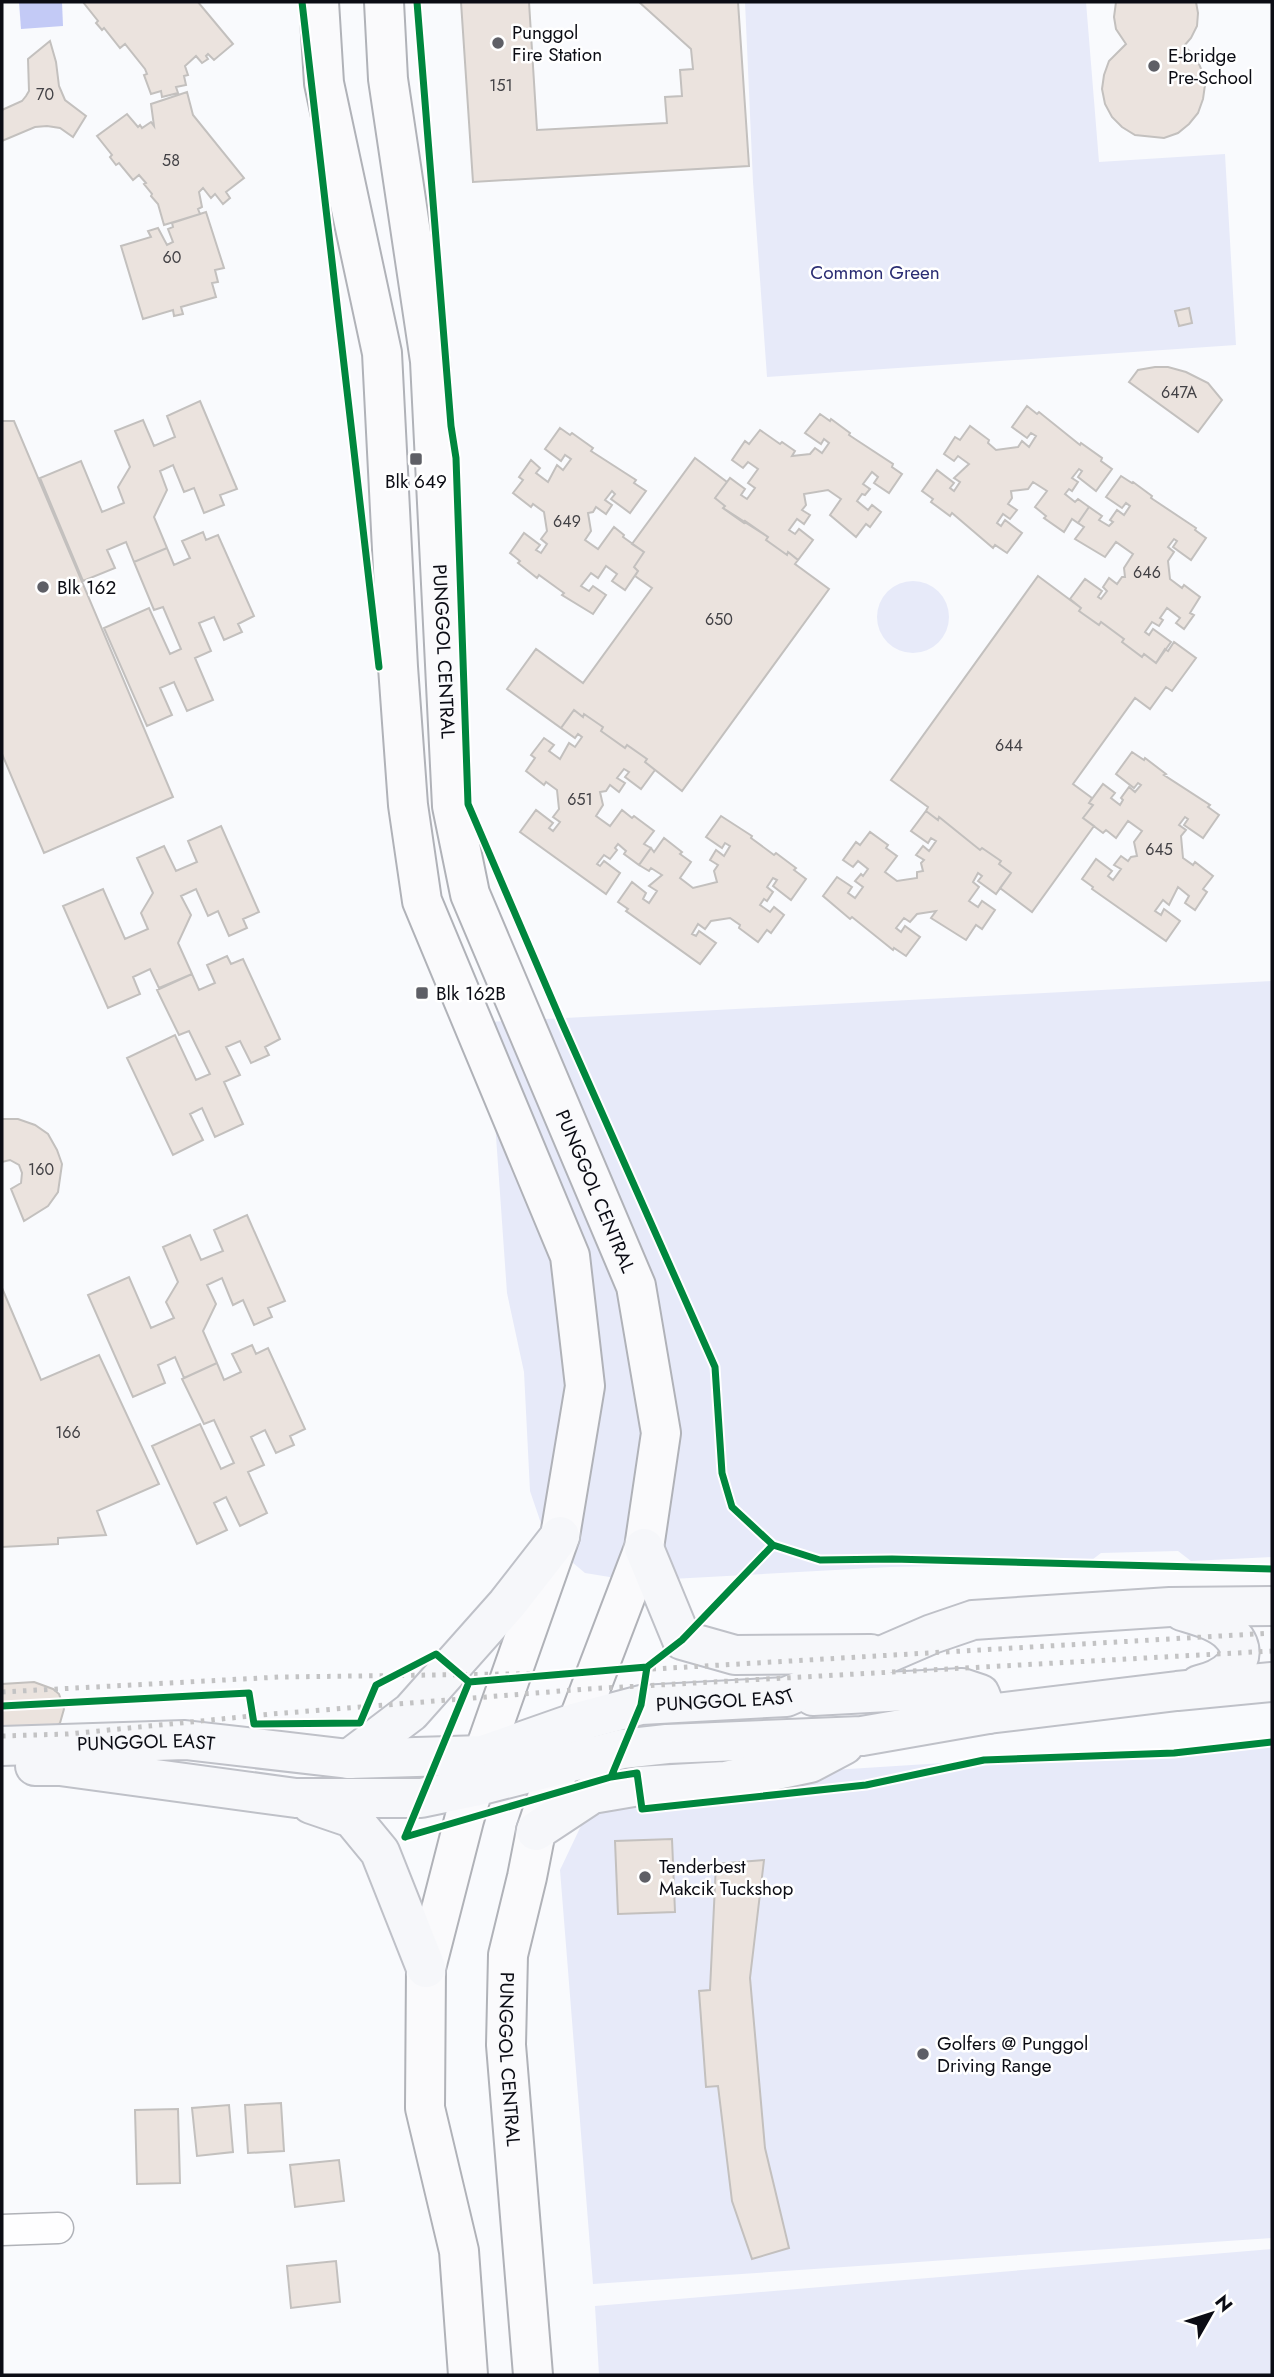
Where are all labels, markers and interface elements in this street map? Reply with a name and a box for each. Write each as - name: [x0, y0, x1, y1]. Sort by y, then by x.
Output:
- place label: Punggol Fire Station: [512, 19, 602, 68]
- marker: Punggol Fire Station: [490, 35, 506, 51]
- place label: E-bridge Pre-School: [1168, 42, 1253, 91]
- marker: E-bridge Pre-School: [1146, 58, 1162, 74]
- house number: 151: [489, 74, 513, 97]
- house number: 70: [36, 83, 54, 106]
- house number: 58: [162, 149, 180, 172]
- house number: 60: [163, 246, 181, 269]
- park label: Common Green: [810, 259, 940, 286]
- house number: 647A: [1161, 381, 1197, 404]
- marker: Blk 649: [408, 451, 424, 467]
- place label: Blk 649: [385, 468, 447, 495]
- house number: 649: [553, 510, 581, 533]
- house number: 646: [1133, 561, 1161, 584]
- street label: PUNGGOL CENTRAL: [427, 564, 462, 740]
- place label: Blk 162: [57, 574, 116, 601]
- marker: Blk 162: [35, 579, 51, 595]
- house number: 650: [705, 608, 733, 631]
- house number: 644: [995, 734, 1023, 757]
- house number: 651: [567, 788, 593, 811]
- house number: 645: [1145, 838, 1173, 861]
- place label: Blk 162B: [436, 980, 506, 1007]
- marker: Blk 162B: [414, 985, 430, 1001]
- street label: PUNGGOL CENTRAL: [549, 1105, 642, 1277]
- house number: 160: [28, 1158, 54, 1181]
- house number: 166: [55, 1421, 81, 1444]
- street label: PUNGGOL EAST: [655, 1681, 799, 1718]
- street label: PUNGGOL EAST: [76, 1726, 216, 1757]
- place label: Tenderbest Makcik Tuckshop: [659, 1853, 793, 1902]
- marker: Tenderbest Makcik Tuckshop: [637, 1869, 653, 1885]
- street label: PUNGGOL CENTRAL: [492, 1972, 528, 2148]
- place label: Golfers @ Punggol Driving Range: [937, 2030, 1088, 2079]
- marker: Golfers @ Punggol Driving Range: [915, 2046, 931, 2062]
- north arrow: [1176, 2279, 1246, 2349]
- text: N: [1209, 2289, 1239, 2318]

